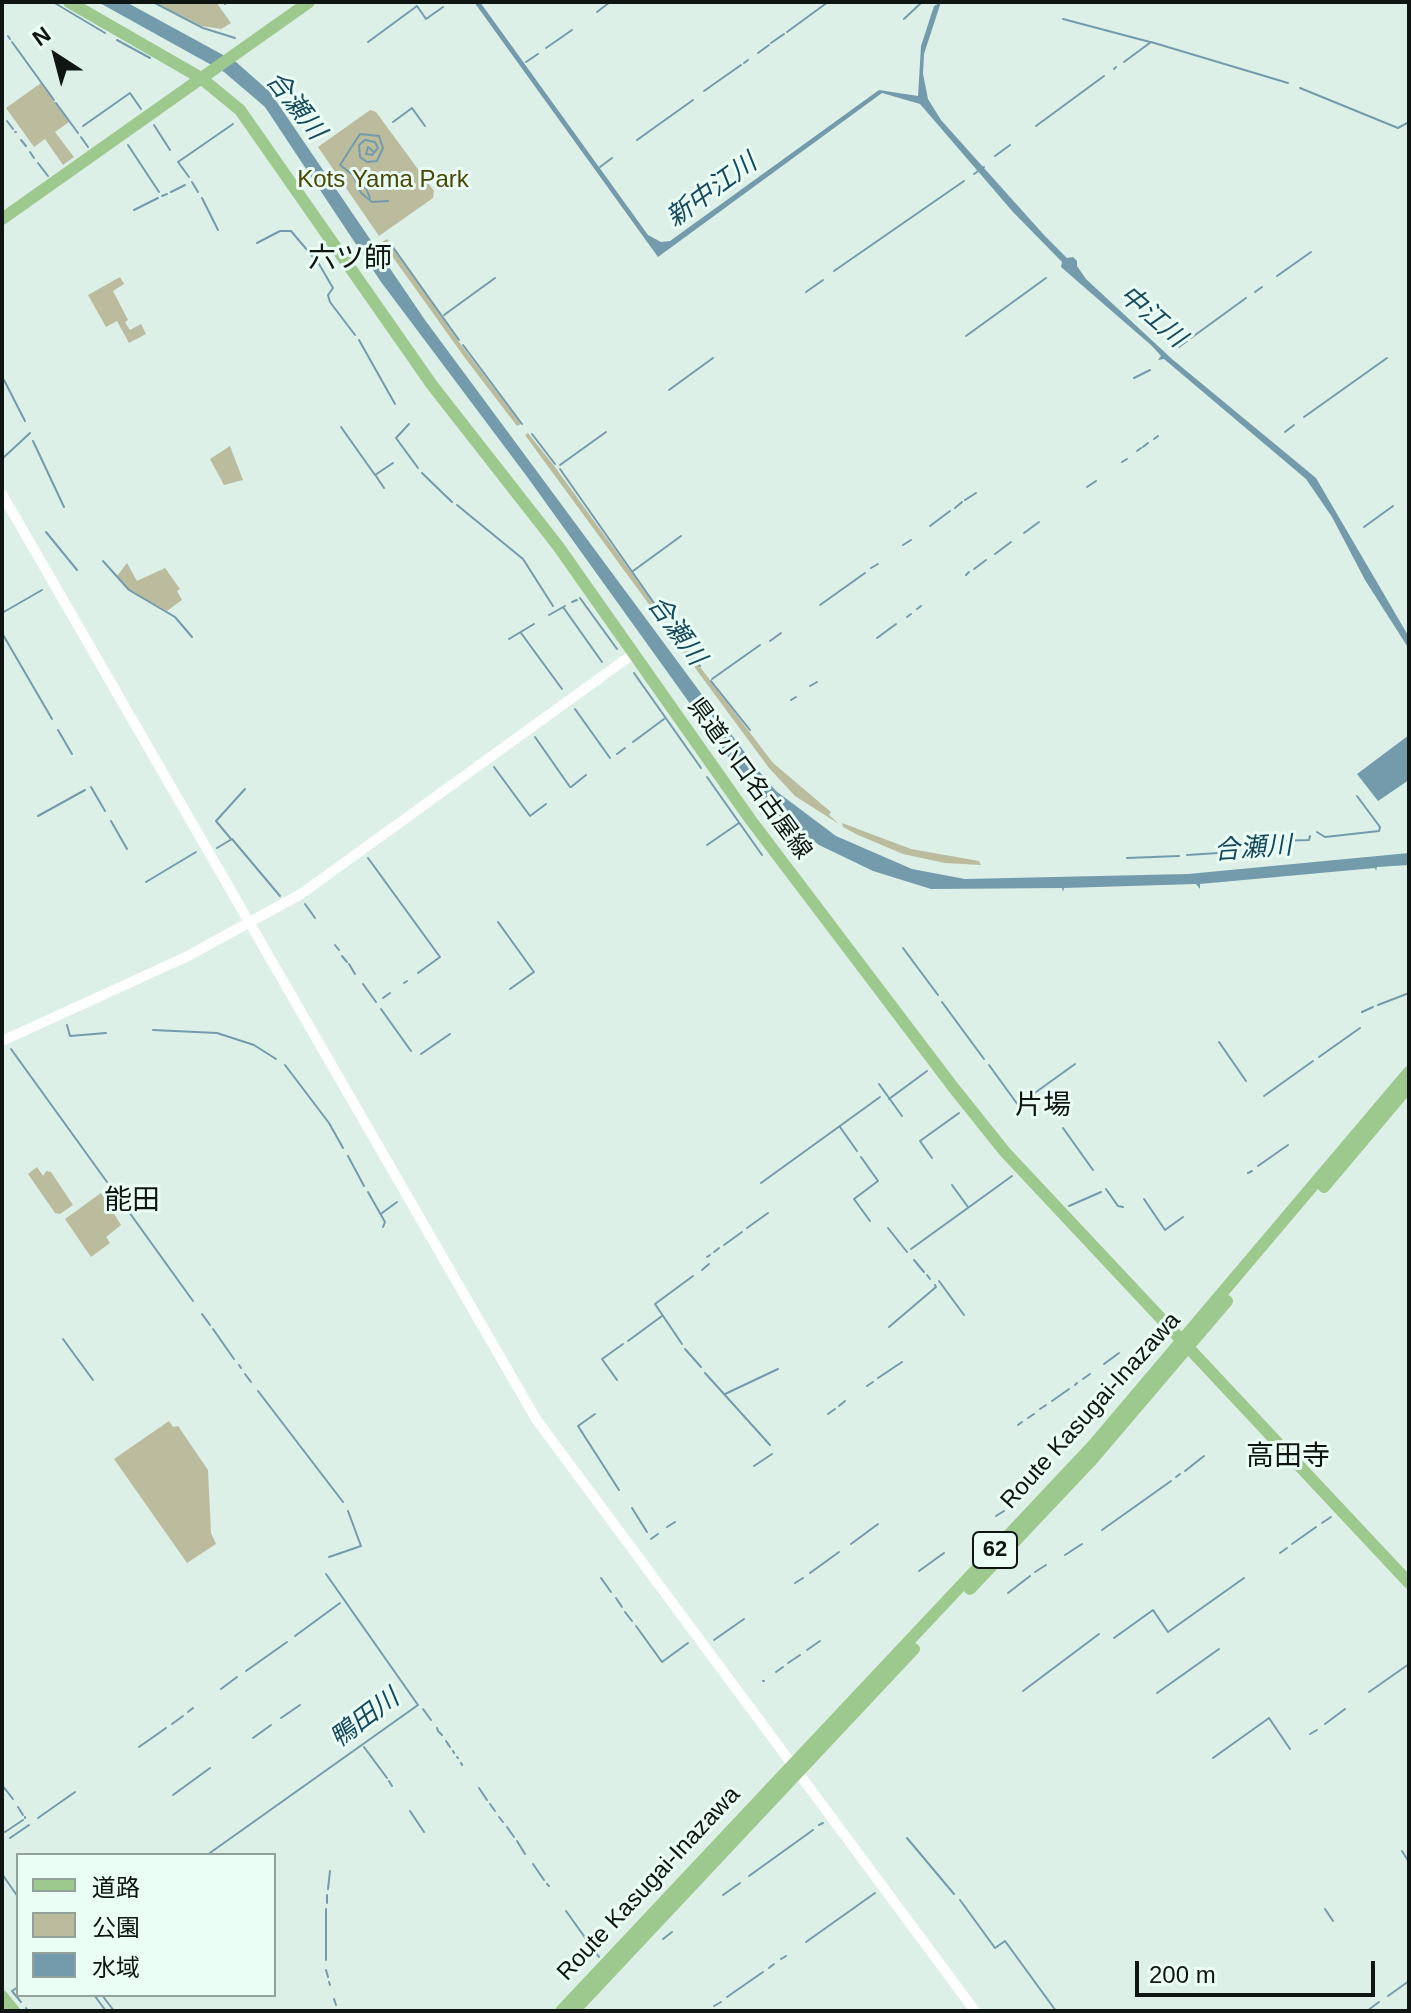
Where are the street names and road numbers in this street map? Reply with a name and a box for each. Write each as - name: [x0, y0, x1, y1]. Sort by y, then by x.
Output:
- street label: 県道小口名古屋線: [681, 693, 817, 865]
- street label: Route Kasugai-Inazawa: [995, 1307, 1187, 1515]
- road number: 62: [973, 1532, 1017, 1568]
- street label: Route Kasugai-Inazawa: [552, 1781, 746, 1987]

